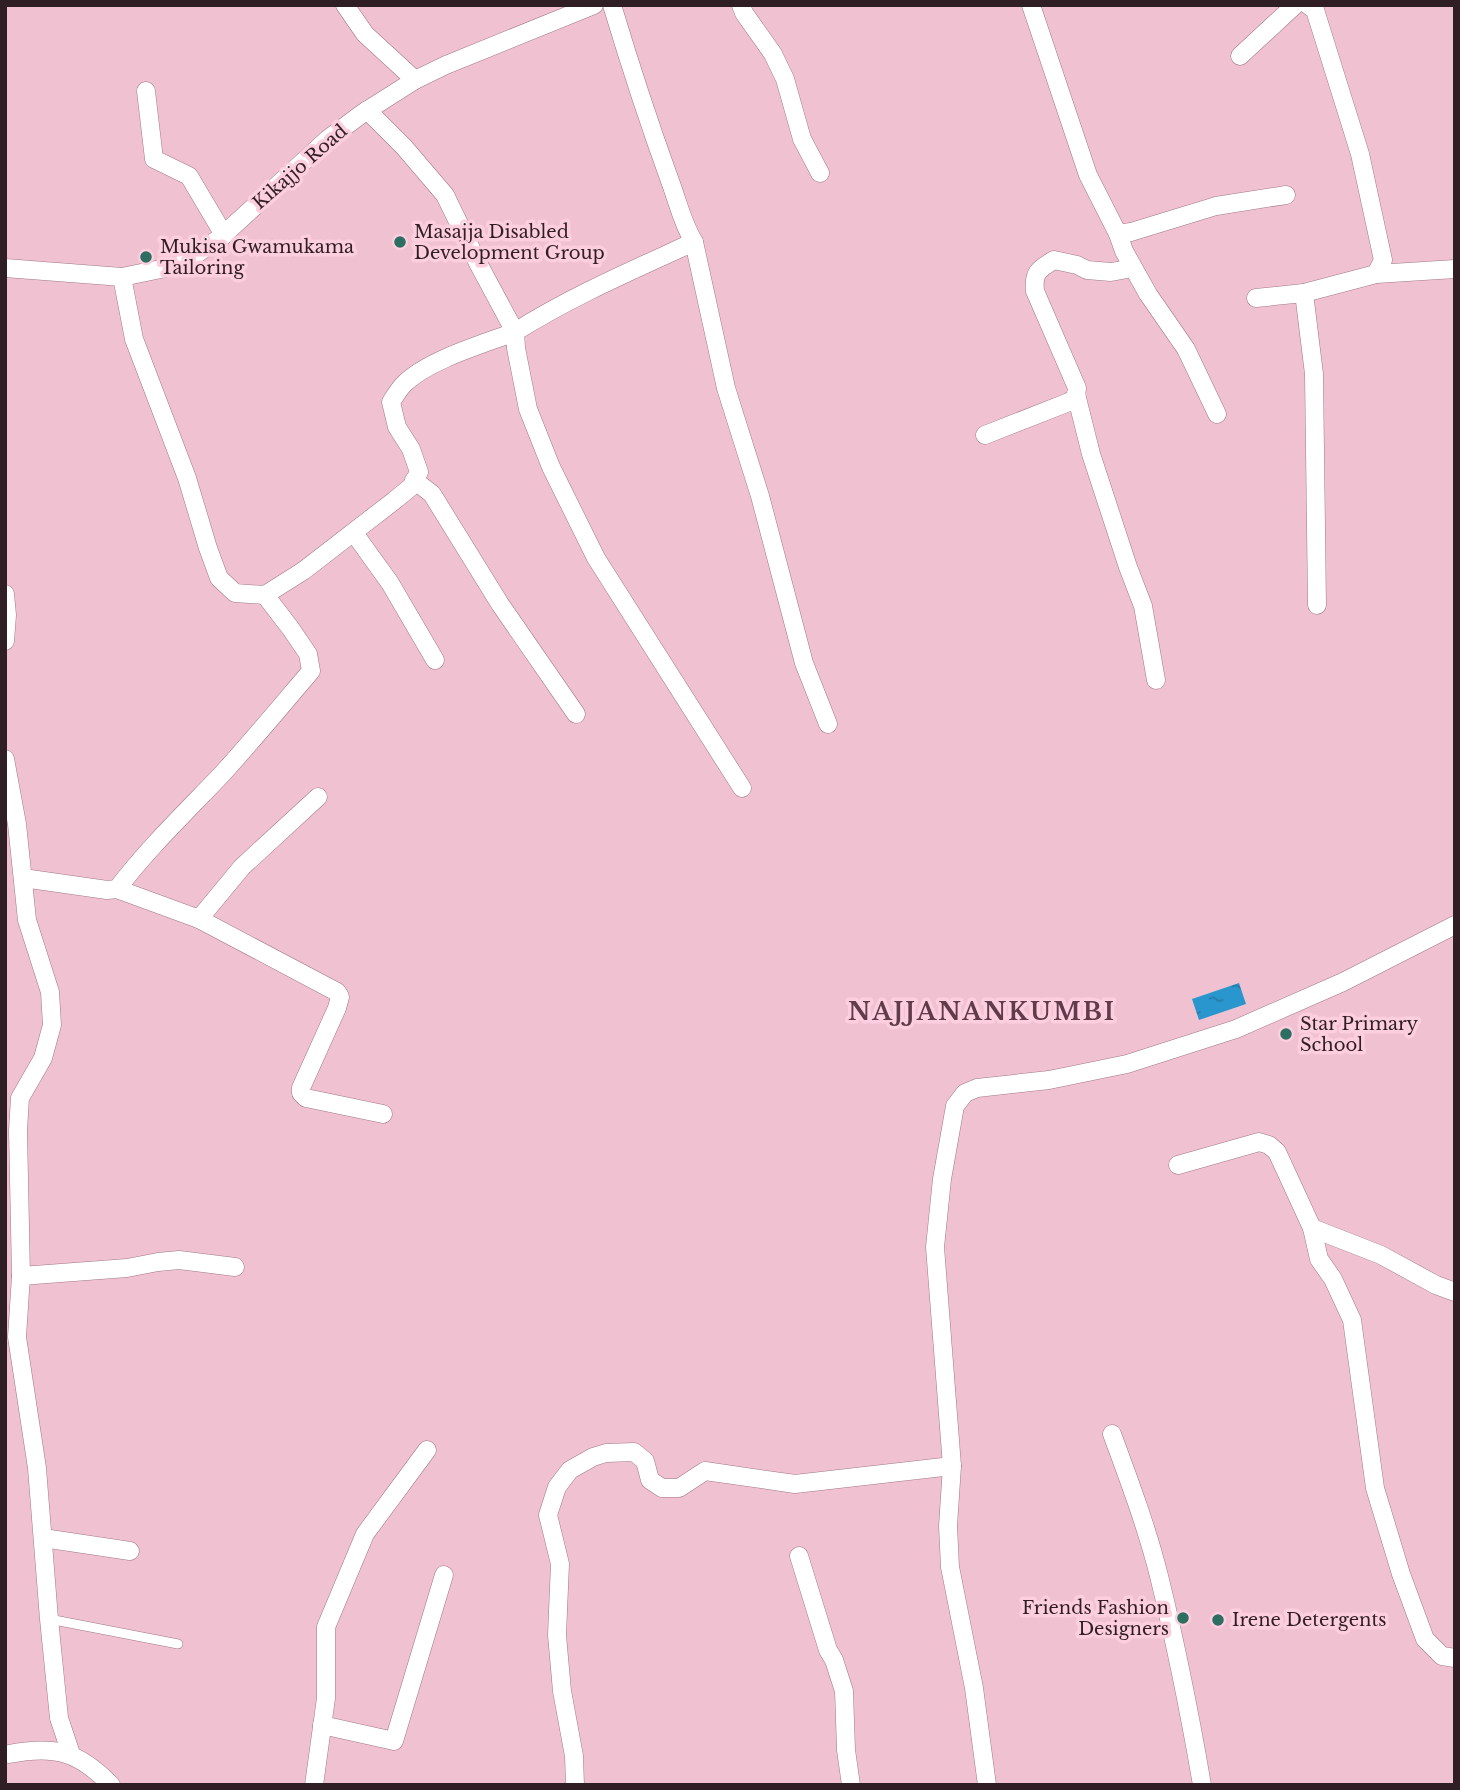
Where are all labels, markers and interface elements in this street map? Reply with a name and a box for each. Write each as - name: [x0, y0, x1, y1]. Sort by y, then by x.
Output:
- street label: Kikajjo Road: [248, 120, 352, 214]
- place label: Masajja Disabled Development Group: [414, 221, 605, 264]
- marker: Masajja Disabled Development Group: [392, 234, 408, 250]
- place label: Mukisa Gwamukama Tailoring: [160, 236, 354, 279]
- marker: Mukisa Gwamukama Tailoring: [138, 249, 154, 265]
- district label: NAJJANANKUMBI: [848, 997, 1116, 1026]
- place label: Star Primary School: [1300, 1013, 1419, 1056]
- marker: Star Primary School: [1278, 1026, 1294, 1042]
- place label: Friends Fashion Designers: [1022, 1597, 1169, 1640]
- place label: Irene Detergents: [1232, 1609, 1386, 1631]
- marker: Friends Fashion Designers: [1175, 1610, 1191, 1626]
- marker: Irene Detergents: [1210, 1612, 1226, 1628]

